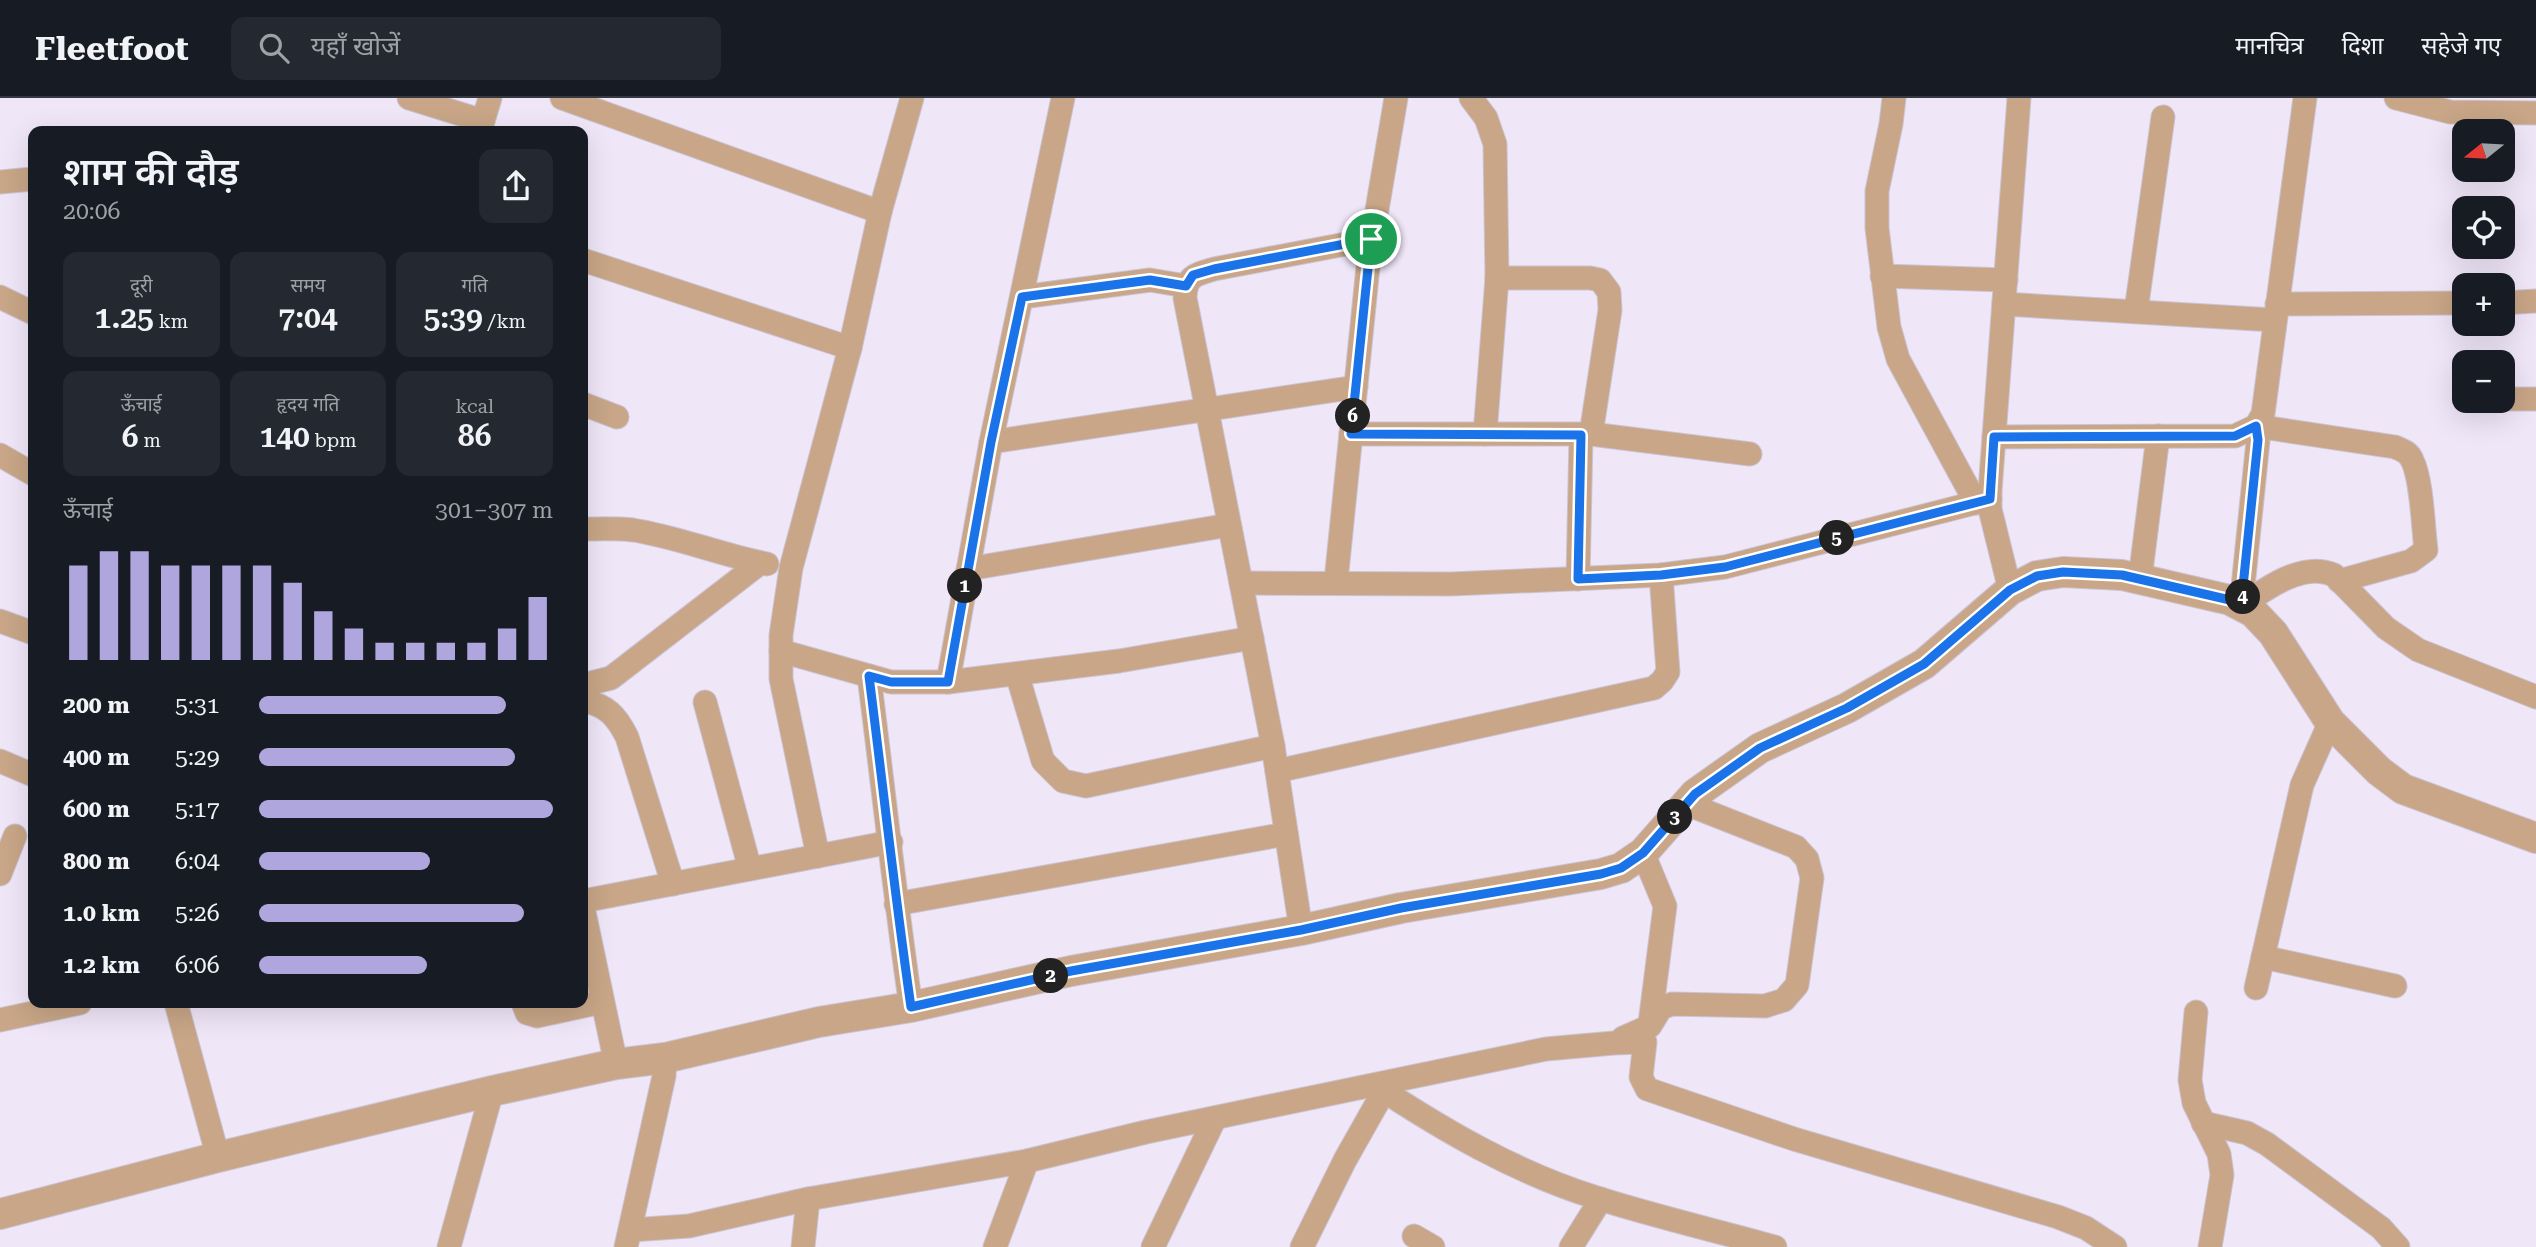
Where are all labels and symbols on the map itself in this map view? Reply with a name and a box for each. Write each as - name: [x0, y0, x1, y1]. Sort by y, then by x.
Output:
- north arrow: [2452, 119, 2515, 182]
- pin: [1341, 209, 1401, 269]
- pin: 6: [1336, 398, 1370, 434]
- pin: 5: [1820, 520, 1854, 556]
- pin: 1: [948, 568, 982, 603]
- pin: 4: [2226, 580, 2260, 614]
- pin: 3: [1658, 800, 1692, 834]
- pin: 2: [1034, 958, 1068, 994]

